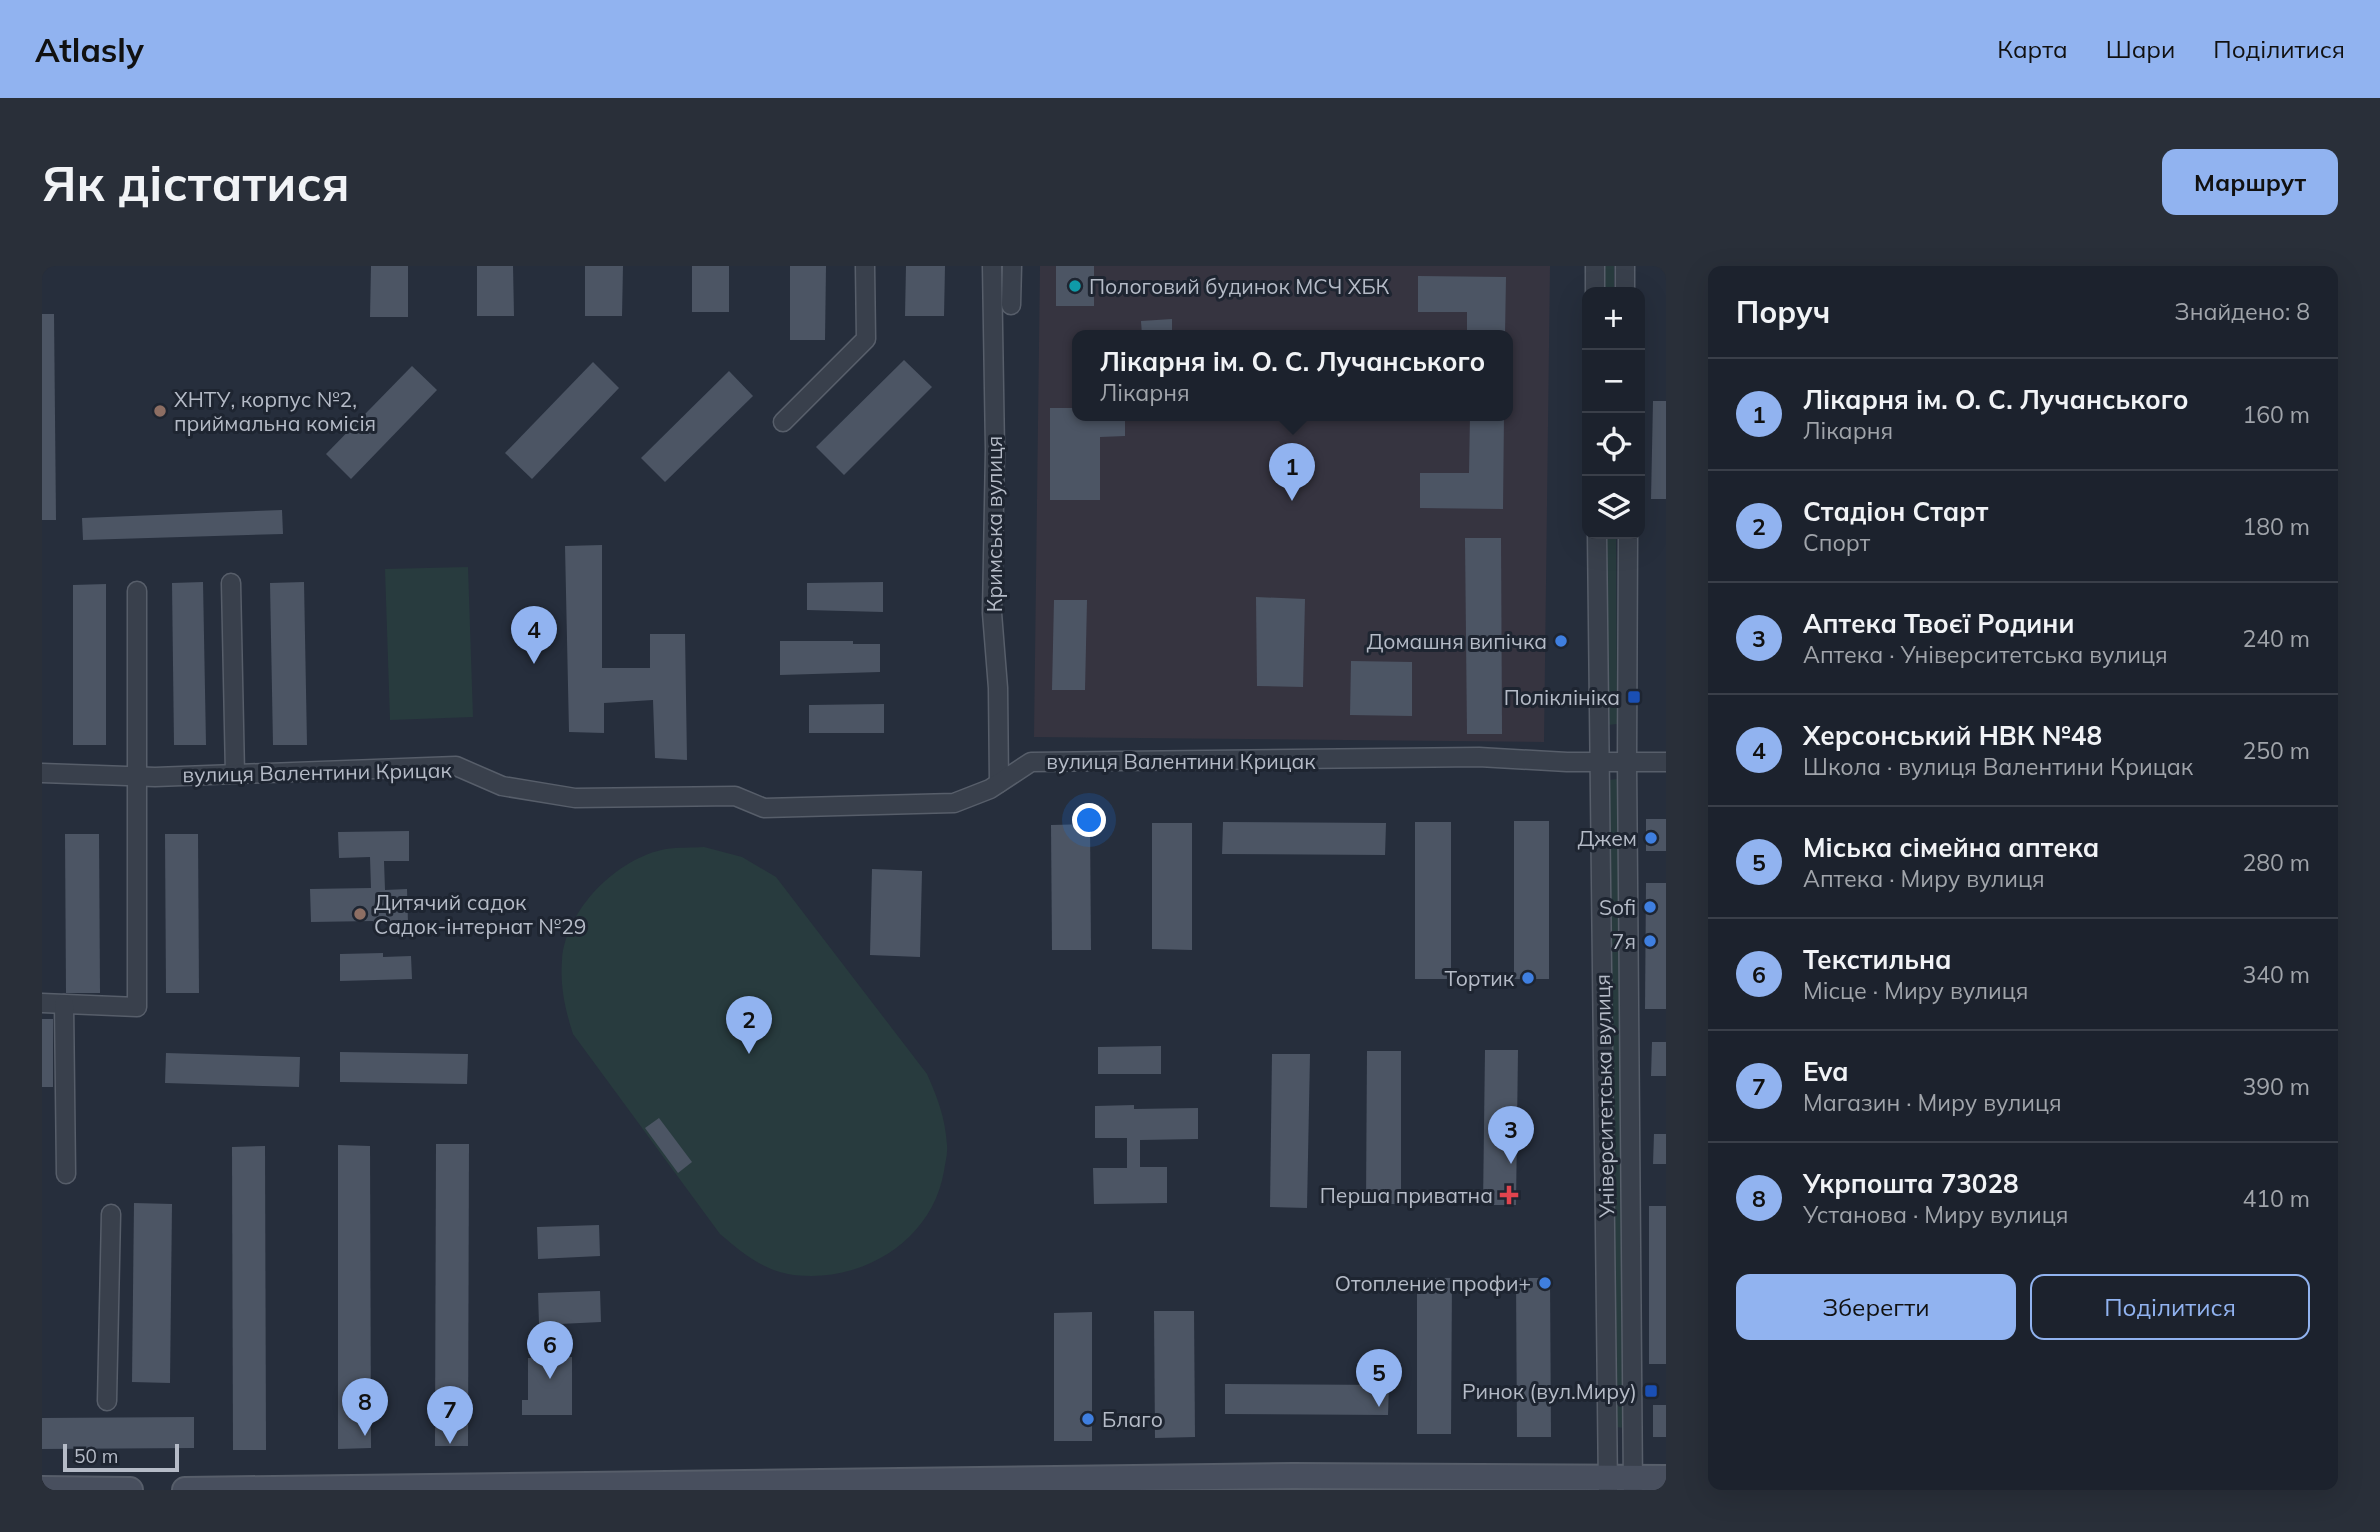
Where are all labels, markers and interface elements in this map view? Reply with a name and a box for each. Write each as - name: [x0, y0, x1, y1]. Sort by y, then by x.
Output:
- text: Atlasly: [35, 29, 144, 70]
- text: Карта: [1997, 34, 2068, 64]
- text: Шари: [2106, 34, 2175, 64]
- text: Поділитися: [2213, 34, 2345, 64]
- button: Маршрут: [2162, 149, 2338, 215]
- text: Як дістатися: [42, 152, 350, 213]
- place label: Пологовий будинок МСЧ ХБК: [1089, 273, 1390, 299]
- marker: Пологовий будинок МСЧ ХБК: [1067, 278, 1083, 294]
- map controls: [1582, 287, 1645, 539]
- button: +: [1582, 287, 1645, 350]
- text: Поруч: [1736, 293, 1830, 331]
- text: Знайдено: 8: [2175, 297, 2310, 326]
- popup: [1072, 330, 1513, 421]
- text: Лікарня ім. О. С. Лучанського: [1100, 345, 1485, 378]
- button: −: [1582, 350, 1645, 413]
- text: Лікарня: [1100, 378, 1190, 407]
- text: Лікарня ім. О. С. Лучанського: [1803, 383, 2189, 416]
- place label: ХНТУ, корпус №2, приймальна комісія: [174, 386, 376, 436]
- text: 1: [1752, 400, 1766, 429]
- text: 160 m: [2242, 400, 2310, 429]
- marker: ХНТУ, корпус №2, приймальна комісія: [152, 403, 168, 419]
- button: locate: [1582, 413, 1645, 476]
- text: Лікарня: [1803, 416, 1893, 445]
- street label: Кримська вулиця: [981, 436, 1007, 612]
- pin: 1: [1269, 443, 1315, 501]
- button: layers: [1582, 476, 1645, 539]
- text: Стадіон Старт: [1803, 495, 1988, 528]
- text: 2: [1752, 512, 1766, 541]
- text: 180 m: [2242, 512, 2310, 541]
- text: Спорт: [1803, 528, 1870, 557]
- pin: 4: [511, 606, 557, 664]
- text: Аптека Твоєї Родини: [1803, 607, 2074, 640]
- text: 3: [1752, 624, 1766, 653]
- text: 240 m: [2242, 624, 2310, 653]
- place label: Домашня випічка: [1366, 628, 1547, 654]
- marker: Домашня випічка: [1553, 633, 1569, 649]
- text: Аптека · Університетська вулиця: [1803, 640, 2168, 669]
- place label: Поліклініка: [1504, 684, 1620, 710]
- marker: Поліклініка: [1626, 689, 1642, 705]
- text: Херсонський НВК №48: [1803, 719, 2102, 752]
- text: 4: [1752, 736, 1766, 765]
- text: 250 m: [2242, 736, 2310, 765]
- street label: вулиця Валентини Крицак: [1046, 748, 1316, 774]
- text: Школа · вулиця Валентини Крицак: [1803, 752, 2193, 781]
- street label: вулиця Валентини Крицак: [182, 757, 453, 787]
- your location: [1072, 803, 1106, 837]
- place label: Джем: [1577, 825, 1637, 851]
- marker: Джем: [1643, 830, 1659, 846]
- text: Міська сімейна аптека: [1803, 831, 2099, 864]
- text: 5: [1752, 848, 1766, 877]
- text: 280 m: [2242, 848, 2310, 877]
- text: Аптека · Миру вулиця: [1803, 864, 2045, 893]
- place label: Дитячий садок Садок-інтернат №29: [374, 889, 586, 939]
- place label: Sofi: [1599, 894, 1636, 920]
- marker: Sofi: [1642, 899, 1658, 915]
- marker: Дитячий садок Садок-інтернат №29: [352, 906, 368, 922]
- place label: 7я: [1612, 928, 1636, 954]
- marker: 7я: [1642, 933, 1658, 949]
- text: Текстильна: [1803, 943, 1952, 976]
- text: 6: [1752, 960, 1766, 989]
- text: 340 m: [2242, 960, 2310, 989]
- place label: Тортик: [1445, 965, 1515, 991]
- marker: Тортик: [1520, 970, 1536, 986]
- street label: Університетська вулиця: [1589, 974, 1619, 1219]
- text: Місце · Миру вулиця: [1803, 976, 2028, 1005]
- pin: 2: [726, 996, 772, 1054]
- text: Eva: [1803, 1055, 1848, 1088]
- text: 7: [1752, 1072, 1766, 1101]
- text: 390 m: [2242, 1072, 2310, 1101]
- text: Магазин · Миру вулиця: [1803, 1088, 2062, 1117]
- pin: 3: [1488, 1106, 1534, 1164]
- text: Укрпошта 73028: [1803, 1167, 2019, 1200]
- place label: Перша приватна: [1320, 1182, 1493, 1208]
- text: 8: [1752, 1184, 1766, 1213]
- text: 410 m: [2242, 1184, 2310, 1213]
- marker: Перша приватна: [1499, 1185, 1519, 1205]
- text: Установа · Миру вулиця: [1803, 1200, 2068, 1229]
- place label: Отопление профи+: [1335, 1270, 1531, 1296]
- button: Зберегти: [1736, 1274, 2016, 1340]
- button: Поділитися: [2030, 1274, 2310, 1340]
- marker: Отопление профи+: [1537, 1275, 1553, 1291]
- pin: 6: [527, 1321, 573, 1379]
- pin: 5: [1356, 1349, 1402, 1407]
- pin: 8: [342, 1378, 388, 1436]
- place label: Ринок (вул.Миру): [1462, 1378, 1637, 1404]
- marker: Ринок (вул.Миру): [1643, 1383, 1659, 1399]
- pin: 7: [427, 1386, 473, 1444]
- place label: Благо: [1102, 1406, 1163, 1432]
- marker: Благо: [1080, 1411, 1096, 1427]
- scale bar: [63, 1441, 178, 1473]
- text: 50 m: [74, 1444, 118, 1468]

